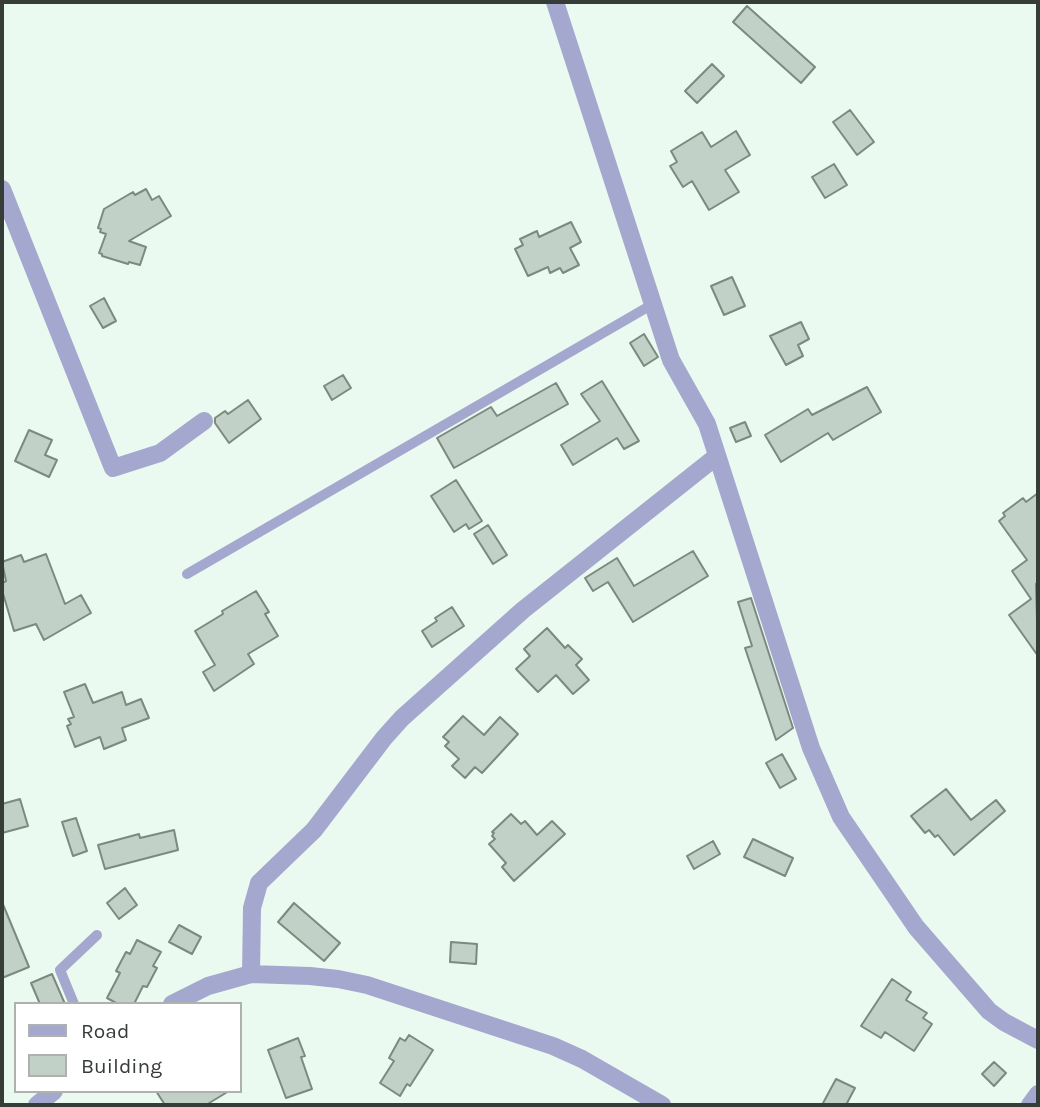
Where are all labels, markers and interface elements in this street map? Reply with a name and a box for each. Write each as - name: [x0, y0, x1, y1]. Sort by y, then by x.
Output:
- legend: [14, 1002, 242, 1093]
- text: Road: [81, 1019, 129, 1043]
- text: Building: [81, 1054, 162, 1078]

